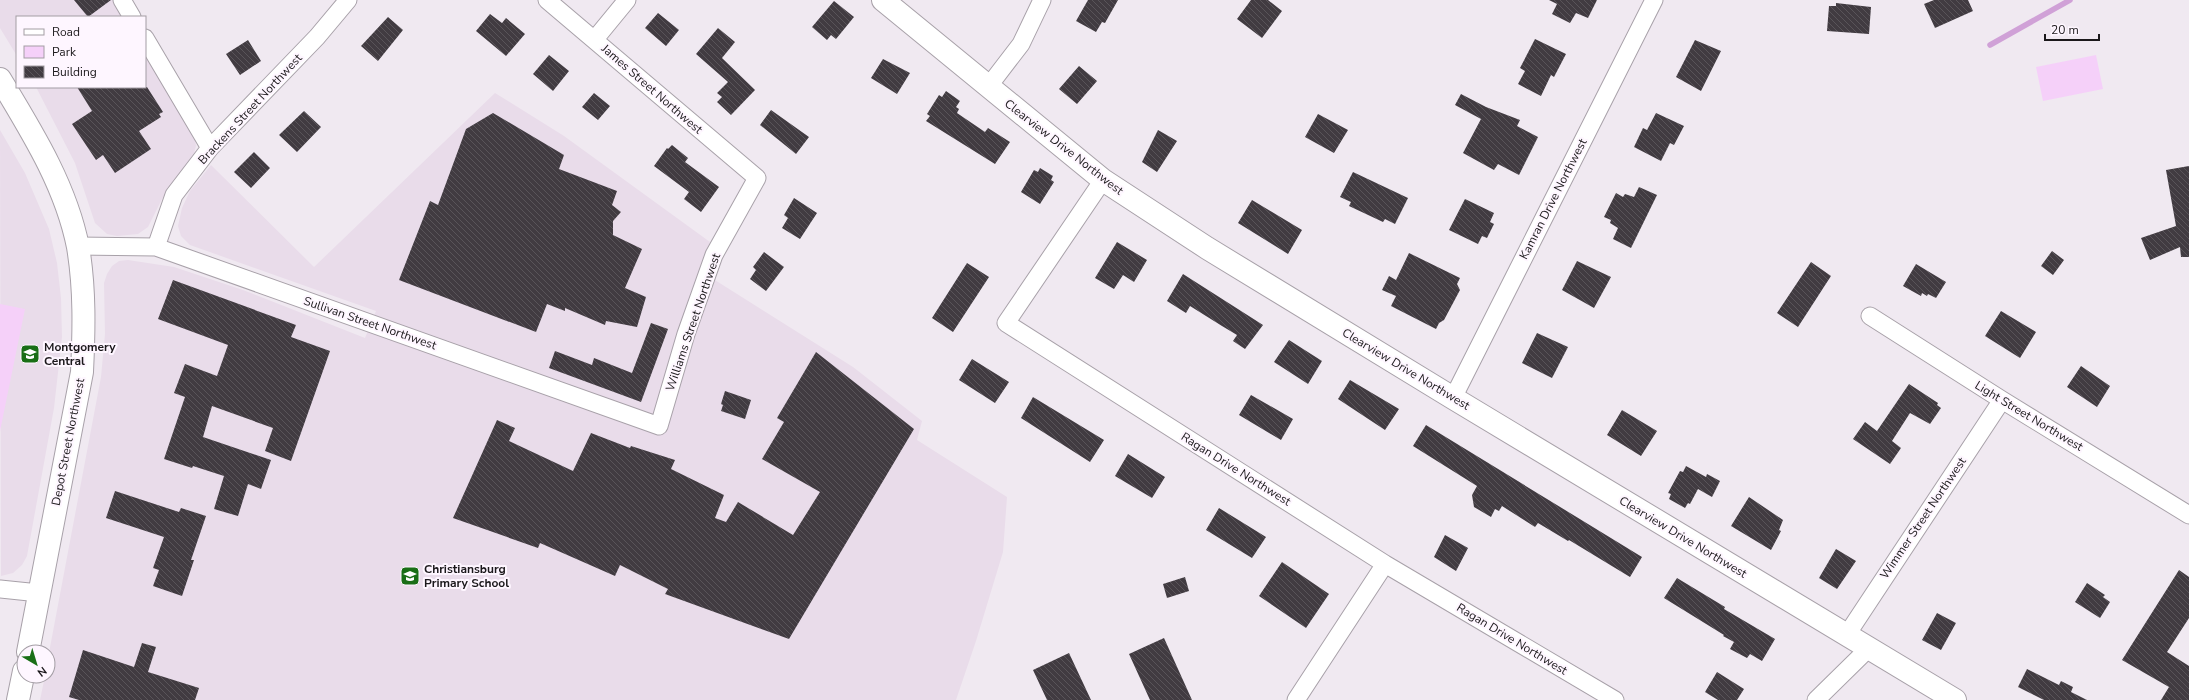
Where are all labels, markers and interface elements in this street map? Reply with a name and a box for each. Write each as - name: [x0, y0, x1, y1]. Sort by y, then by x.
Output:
- legend: [16, 16, 146, 88]
- scale bar: [2045, 16, 2099, 42]
- text: 20 m: [2051, 22, 2079, 38]
- text: Road: [52, 24, 80, 40]
- street label: James Street Northwest: [597, 40, 707, 138]
- text: Park: [52, 44, 77, 60]
- street label: Brackens Street Northwest: [195, 50, 306, 168]
- text: Building: [52, 64, 97, 80]
- street label: Clearview Drive Northwest: [1001, 96, 1127, 199]
- street label: Kamran Drive Northwest: [1516, 135, 1591, 262]
- street label: Williams Street Northwest: [662, 250, 724, 393]
- street label: Sullivan Street Northwest: [301, 293, 439, 354]
- street label: Clearview Drive Northwest: [1339, 324, 1474, 414]
- place label: Montgomery Central: [44, 339, 116, 369]
- school or university icon: Montgomery Central: [19, 343, 41, 365]
- street label: Depot Street Northwest: [48, 376, 88, 507]
- street label: Light Street Northwest: [1972, 377, 2087, 455]
- street label: Ragan Drive Northwest: [1178, 429, 1295, 510]
- street label: Wimmer Street Northwest: [1876, 453, 1970, 582]
- street label: Clearview Drive Northwest: [1616, 492, 1751, 582]
- place label: Christiansburg Primary School: [424, 561, 509, 591]
- school or university icon: Christiansburg Primary School: [399, 565, 421, 587]
- street label: Ragan Drive Northwest: [1454, 600, 1571, 679]
- north arrow: [16, 644, 56, 684]
- text: N: [34, 663, 50, 680]

